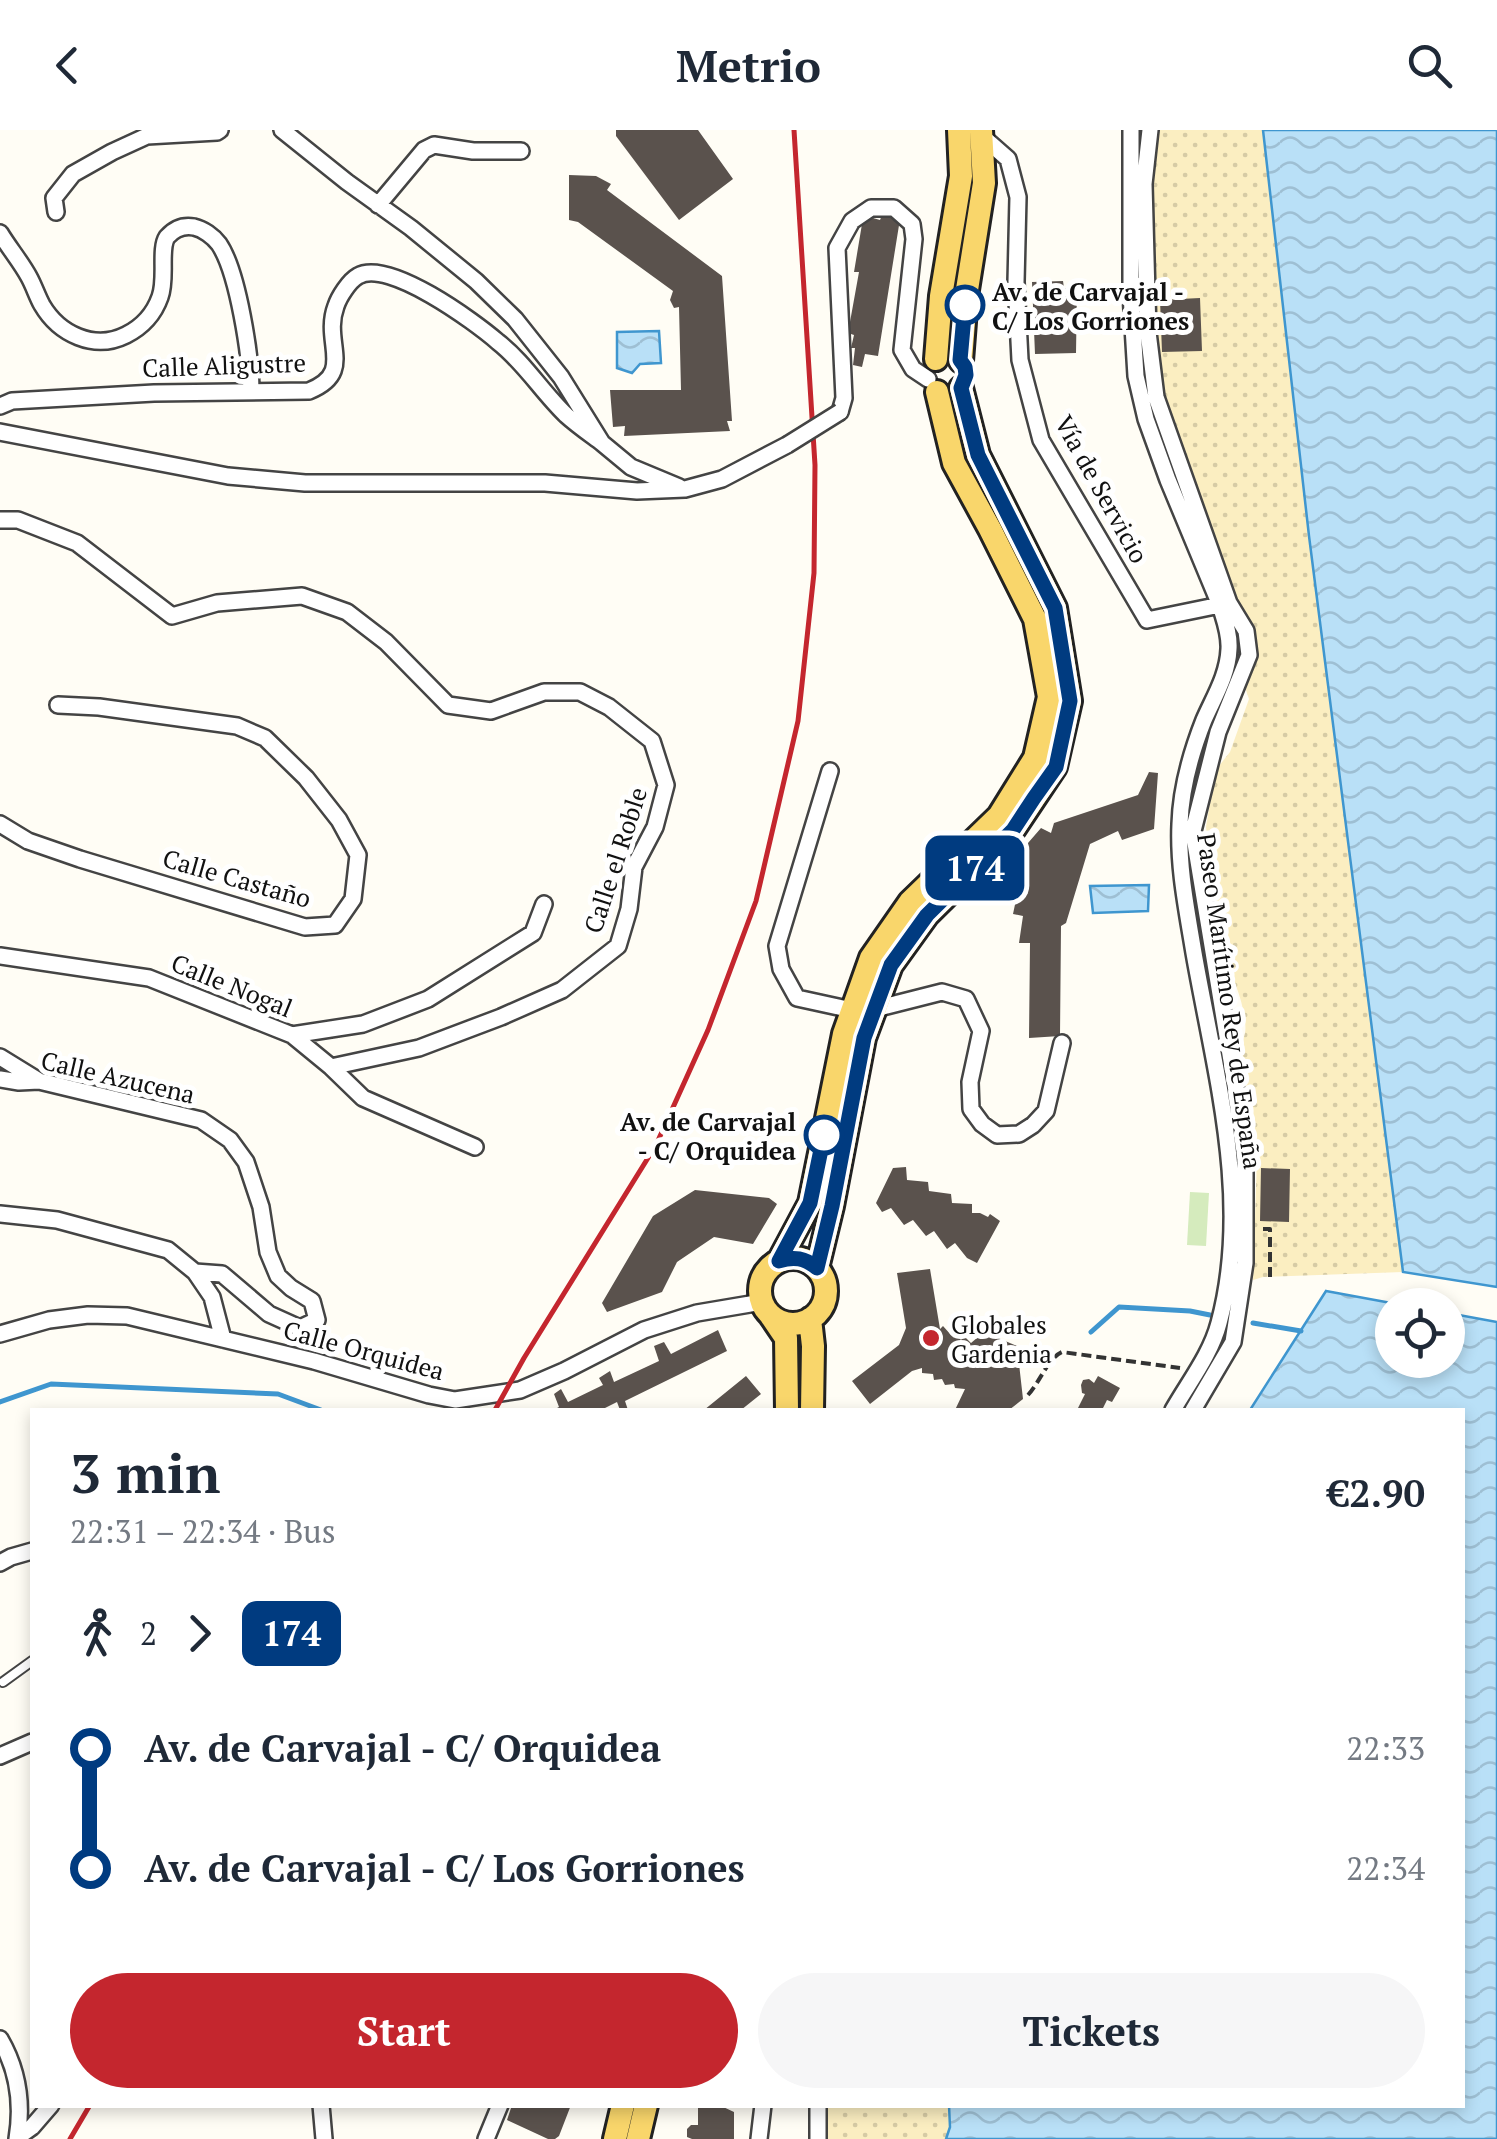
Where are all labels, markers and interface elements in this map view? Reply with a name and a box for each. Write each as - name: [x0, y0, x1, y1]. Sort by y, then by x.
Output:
- text: Metrio: [676, 35, 821, 95]
- icon: back: [40, 38, 95, 93]
- icon: search: [1402, 38, 1457, 93]
- place label: Av. de Carvajal - C/ Los Gorriones: [992, 275, 1189, 337]
- marker: Av. de Carvajal - C/ Los Gorriones: [946, 286, 984, 324]
- street label: Calle Aligustre: [142, 346, 306, 384]
- street label: Vía de Servicio: [1048, 409, 1156, 569]
- street label: Calle el Roble: [576, 783, 654, 937]
- street label: Paseo Marítimo Rey de España: [1190, 831, 1270, 1171]
- line badge: 174: [918, 836, 1032, 900]
- street label: Calle Castaño: [159, 841, 315, 915]
- text: 174: [945, 845, 1005, 891]
- street label: Calle Nogal: [167, 946, 297, 1024]
- street label: Calle Azucena: [38, 1043, 198, 1111]
- place label: Av. de Carvajal - C/ Orquidea: [620, 1105, 796, 1167]
- marker: Av. de Carvajal - C/ Orquidea: [805, 1116, 843, 1154]
- map controls: [1375, 1288, 1465, 1378]
- button: locate: [1375, 1288, 1465, 1378]
- place label: Globales Gardenia: [951, 1308, 1052, 1370]
- street label: Calle Orquidea: [280, 1313, 448, 1387]
- marker: Globales Gardenia: [920, 1327, 942, 1349]
- text: 3 min: [70, 1436, 220, 1509]
- text: €2.90: [1328, 1468, 1425, 1518]
- text: 22:31 – 22:34 · Bus: [70, 1510, 336, 1552]
- icon: walk: [70, 1606, 125, 1661]
- icon: forward: [172, 1606, 227, 1661]
- text: 174: [262, 1610, 321, 1656]
- text: 2: [140, 1612, 157, 1654]
- text: Av. de Carvajal - C/ Orquidea: [144, 1723, 661, 1773]
- text: 22:33: [1346, 1727, 1425, 1769]
- text: Av. de Carvajal - C/ Los Gorriones: [144, 1843, 745, 1893]
- text: 22:34: [1346, 1847, 1425, 1889]
- button: Start: [70, 1973, 738, 2088]
- button: Tickets: [758, 1973, 1425, 2088]

